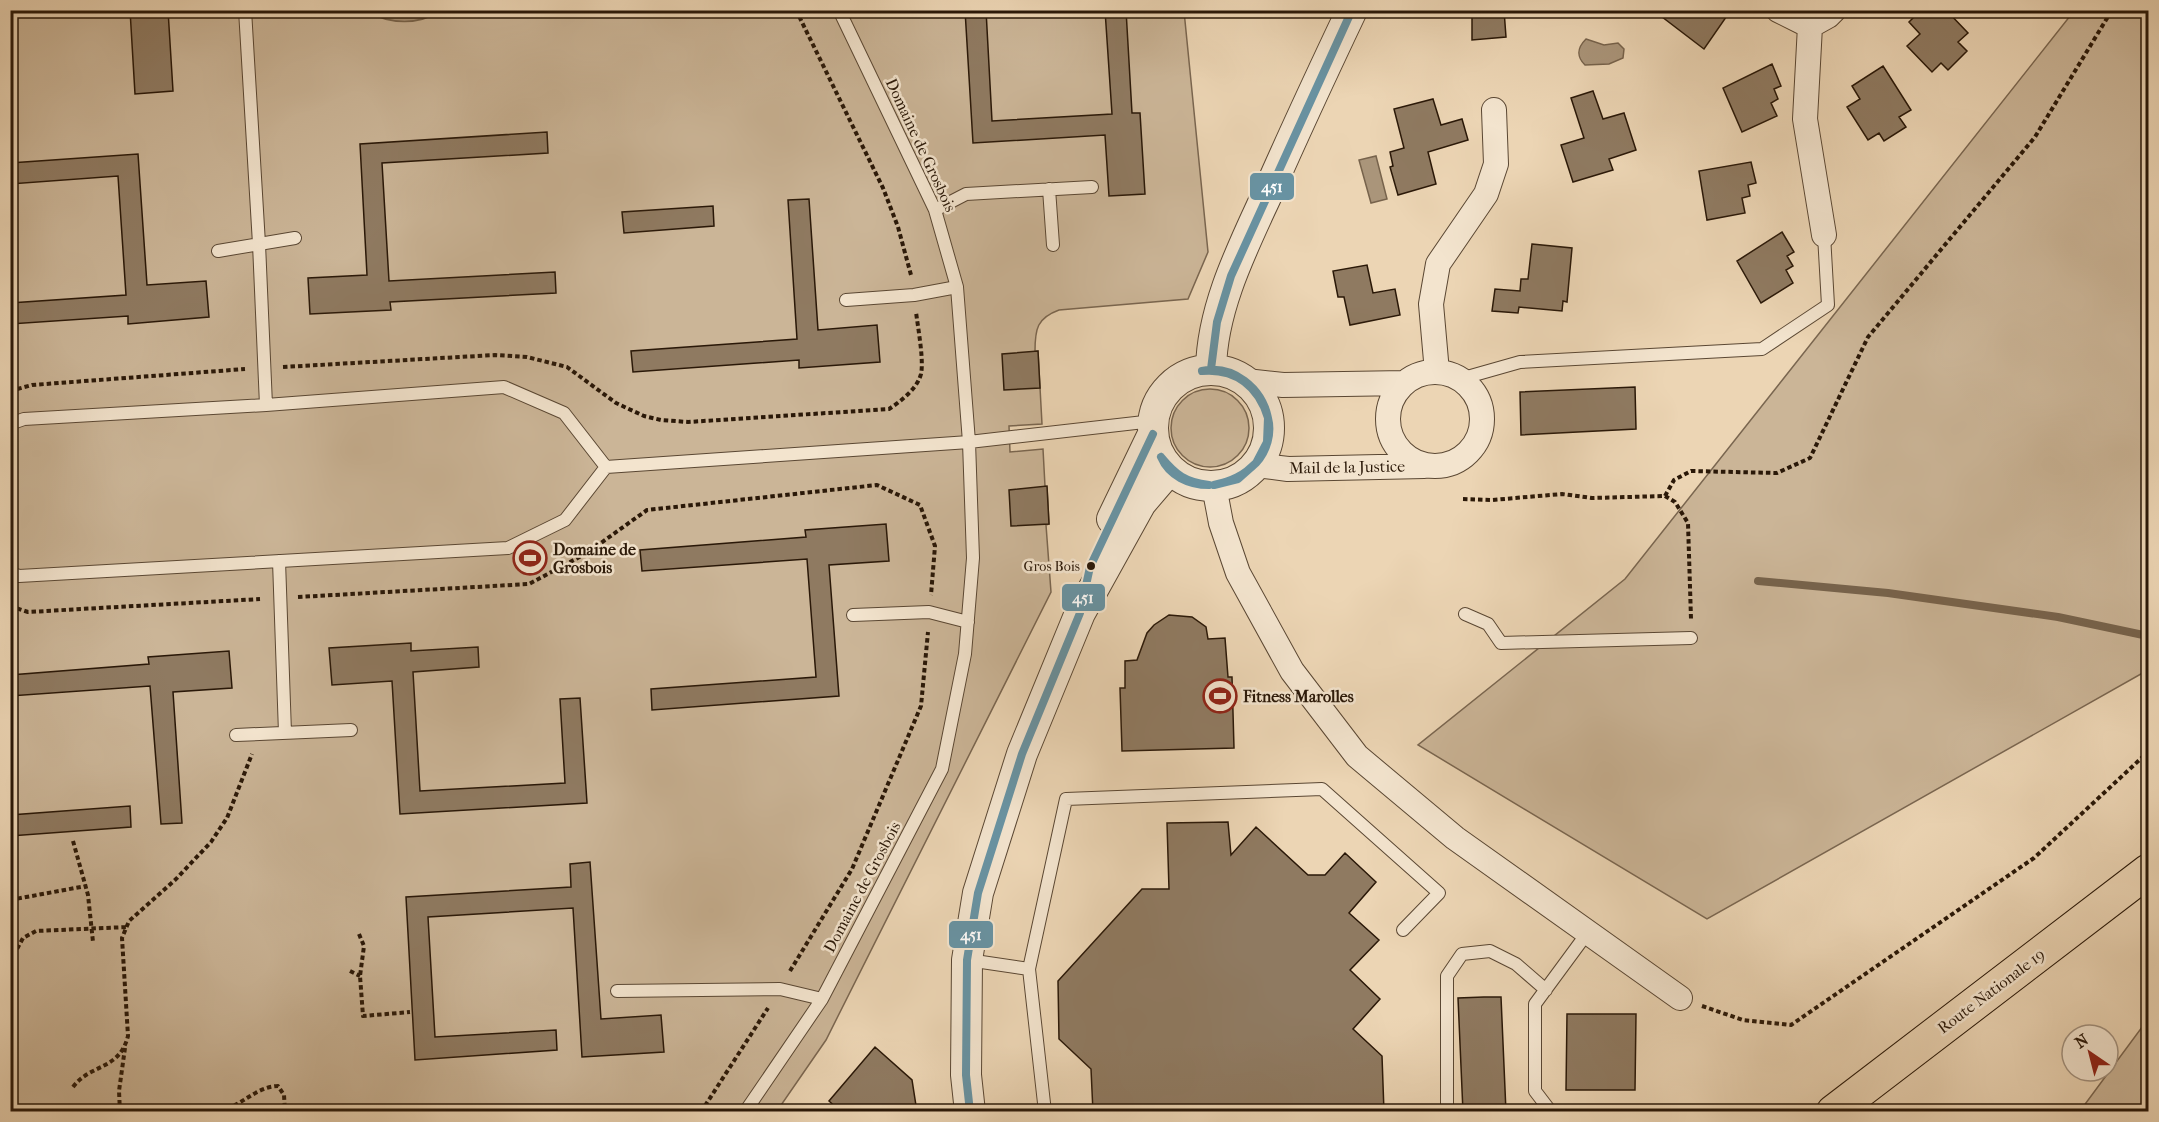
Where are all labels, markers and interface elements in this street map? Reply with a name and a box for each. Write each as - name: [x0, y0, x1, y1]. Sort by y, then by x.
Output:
- street label: Domaine de Grosbois: [882, 75, 960, 215]
- line badge: 451: [1249, 172, 1295, 201]
- text: 451: [1260, 177, 1283, 197]
- street label: Mail de la Justice: [1289, 456, 1405, 478]
- sports icon: Domaine de Grosbois: [512, 540, 548, 576]
- place label: Domaine de Grosbois: [553, 540, 636, 577]
- place label: Gros Bois: [1024, 558, 1080, 575]
- marker: Gros Bois: [1085, 560, 1097, 572]
- line badge: 451: [1061, 583, 1106, 612]
- text: 451: [1071, 588, 1094, 608]
- sports icon: Fitness Marolles: [1202, 678, 1238, 714]
- place label: Fitness Marolles: [1242, 687, 1354, 706]
- street label: Domaine de Grosbois: [819, 818, 905, 956]
- line badge: 451: [948, 920, 994, 949]
- text: 451: [959, 925, 982, 945]
- street label: Route Nationale 19: [1934, 944, 2048, 1038]
- north arrow: [2060, 1023, 2120, 1083]
- text: N: [2071, 1029, 2093, 1052]

